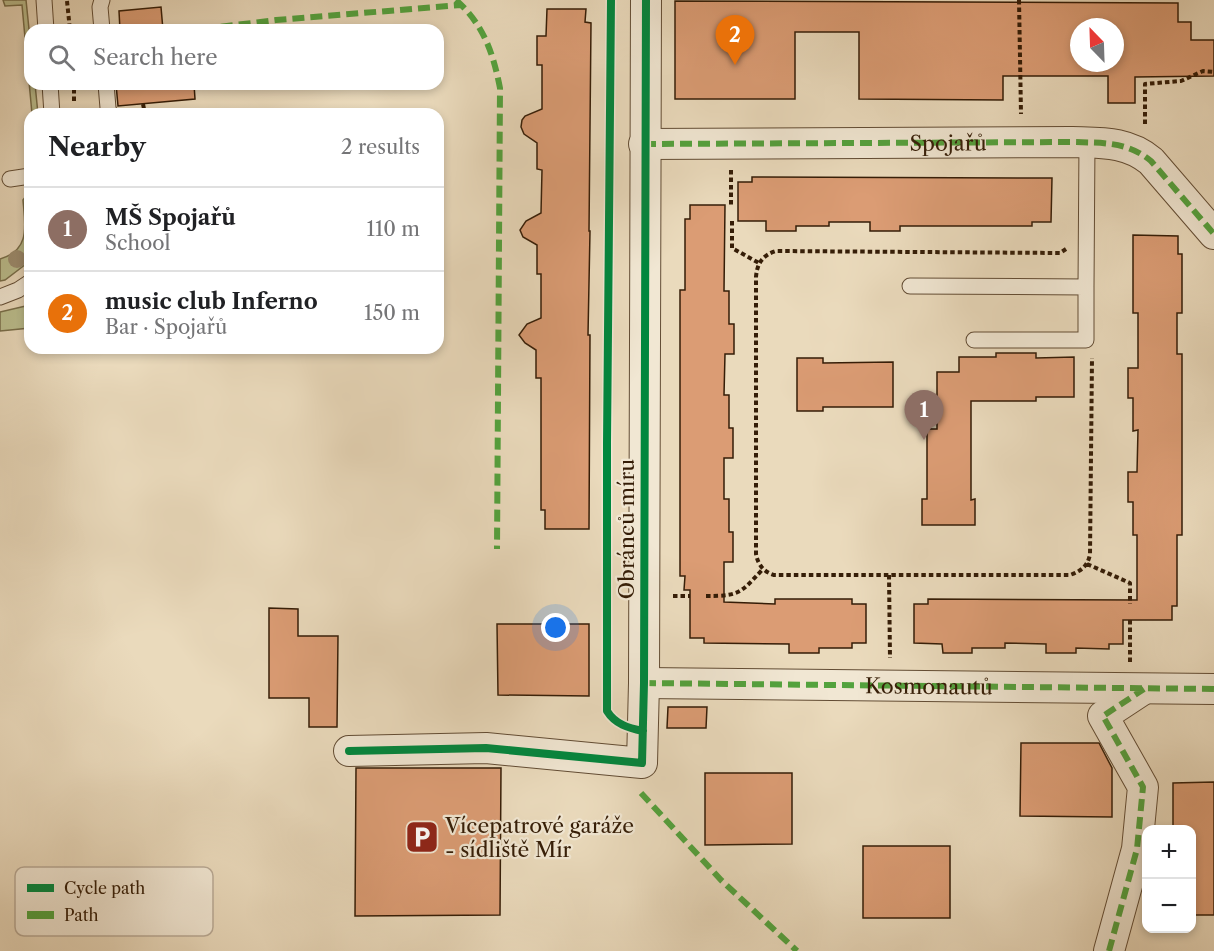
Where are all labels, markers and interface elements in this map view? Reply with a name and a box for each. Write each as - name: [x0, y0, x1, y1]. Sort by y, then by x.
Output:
- pin: 2: [716, 16, 754, 65]
- north arrow: [1070, 18, 1124, 72]
- search box: [24, 24, 444, 90]
- icon: search: [45, 41, 78, 74]
- text: Search here: [93, 44, 218, 71]
- street label: Spojařů: [909, 130, 987, 155]
- text: Nearby: [48, 131, 146, 163]
- text: 2 results: [341, 135, 420, 159]
- text: MŠ Spojařů: [105, 204, 236, 231]
- text: 1: [63, 217, 72, 241]
- text: 110 m: [367, 217, 420, 241]
- text: School: [105, 231, 170, 255]
- text: music club Inferno: [105, 288, 318, 315]
- text: 2: [62, 301, 73, 325]
- text: 150 m: [364, 301, 420, 325]
- text: Bar · Spojařů: [105, 315, 227, 339]
- pin: 1: [904, 390, 944, 440]
- street label: Obránců míru: [614, 459, 639, 599]
- your location: [541, 613, 570, 642]
- street label: Kosmonautů: [865, 673, 993, 699]
- place label: Vícepatrové garáže - sídliště Mír: [444, 813, 634, 862]
- parking icon: Vícepatrové garáže - sídliště Mír: [404, 819, 440, 855]
- map controls: [1142, 825, 1196, 933]
- button: +: [1142, 825, 1196, 879]
- legend: [15, 867, 213, 936]
- text: Cycle path: [64, 878, 145, 898]
- button: −: [1142, 879, 1196, 933]
- text: Path: [64, 905, 98, 925]

